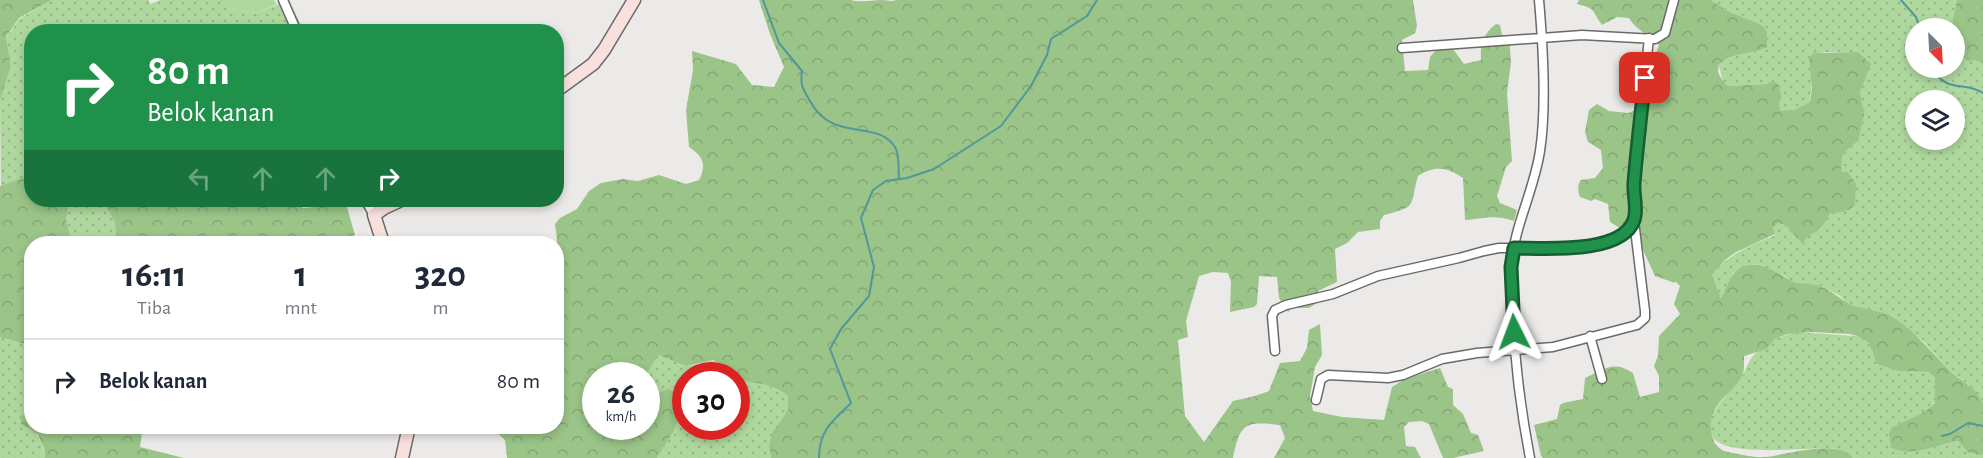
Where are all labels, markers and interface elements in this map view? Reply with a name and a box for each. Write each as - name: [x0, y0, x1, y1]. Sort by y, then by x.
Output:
- north arrow: [1905, 18, 1965, 78]
- map controls: [1905, 18, 1965, 150]
- icon: right: [48, 48, 126, 126]
- text: 80 m: [147, 50, 230, 92]
- pin: [1619, 52, 1670, 103]
- icon: arrive: [1628, 61, 1661, 94]
- button: layers: [1905, 90, 1965, 150]
- text: Belok kanan: [147, 99, 274, 126]
- icon: left: [183, 162, 216, 195]
- icon: ahead: [246, 162, 279, 195]
- icon: ahead: [309, 162, 342, 195]
- icon: right: [372, 162, 405, 195]
- text: 16:11: [122, 257, 186, 293]
- text: 1: [294, 257, 307, 293]
- text: 320: [415, 257, 466, 293]
- text: Tiba: [137, 298, 171, 318]
- text: mnt: [284, 298, 317, 318]
- text: m: [432, 298, 448, 318]
- position arrow: [1482, 300, 1546, 364]
- speed limit sign: 30: [672, 362, 750, 440]
- icon: right: [48, 365, 81, 398]
- text: Belok kanan: [99, 370, 207, 392]
- text: 80 m: [497, 370, 540, 392]
- text: 26: [607, 379, 635, 409]
- text: km/h: [606, 409, 636, 424]

